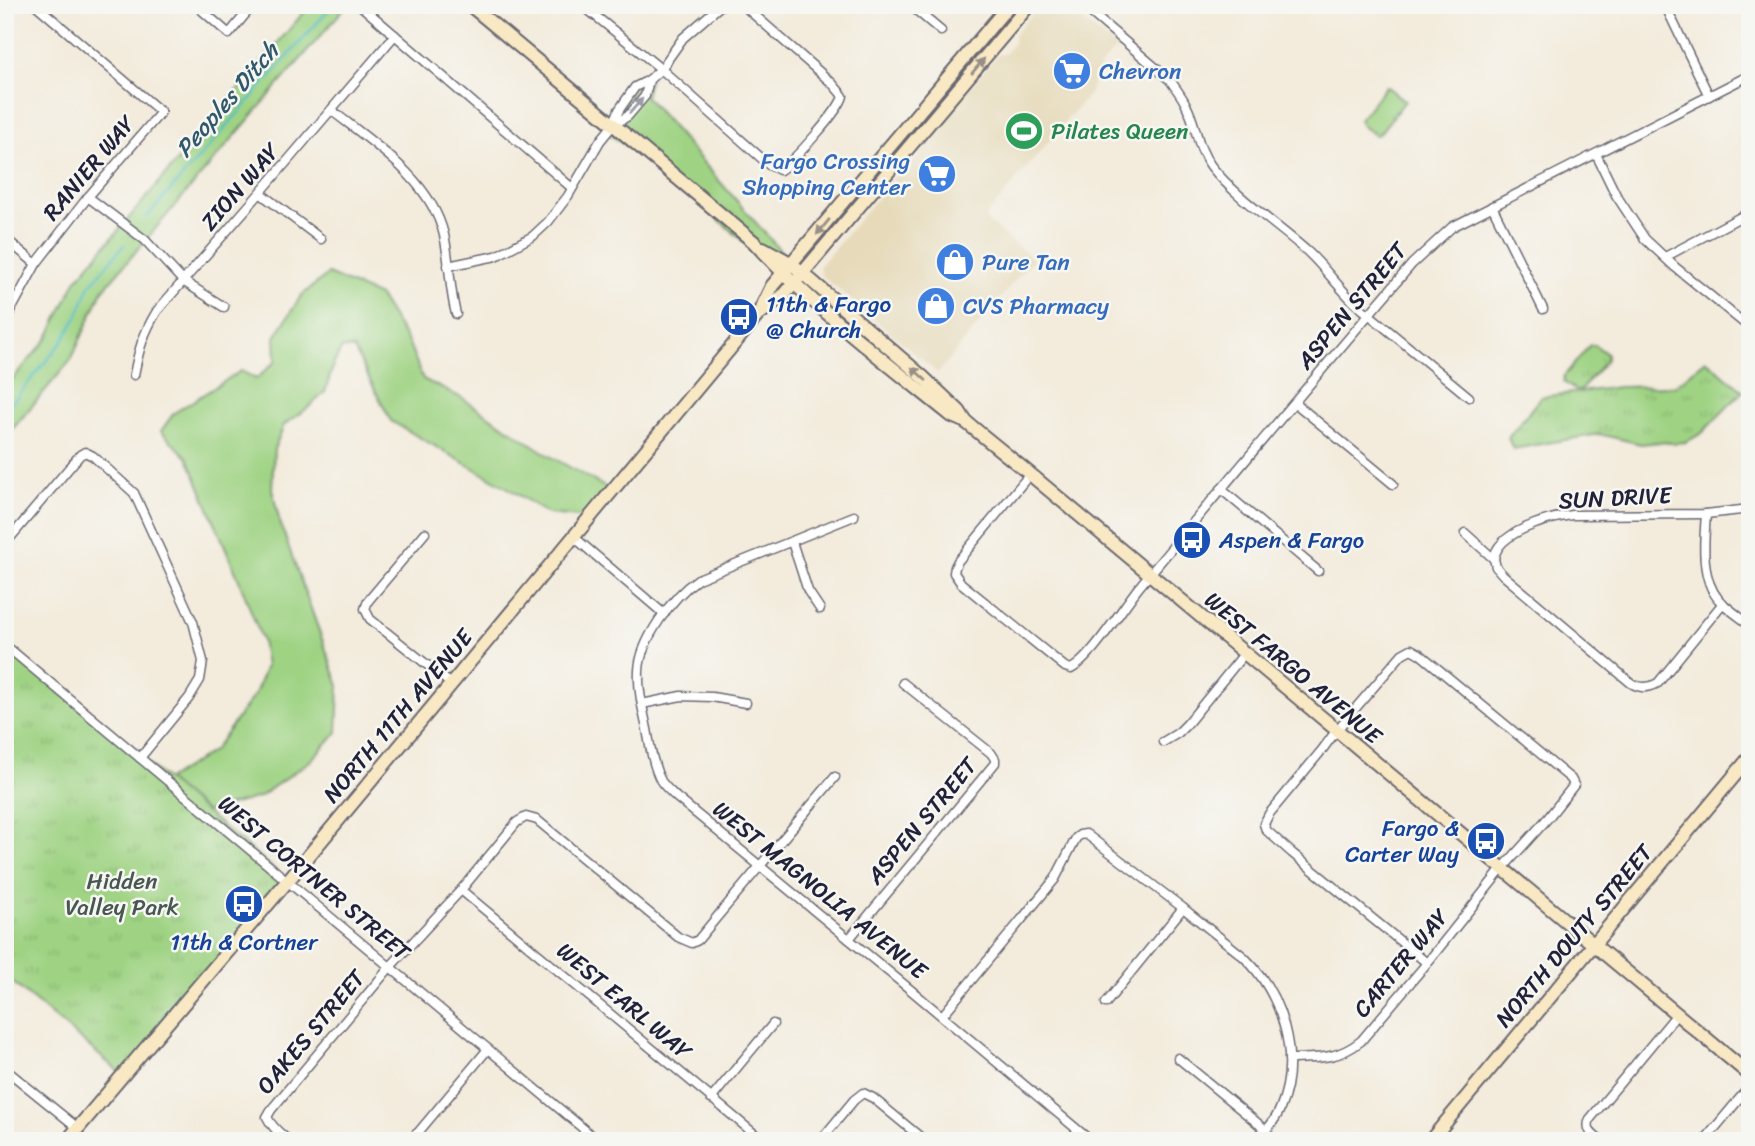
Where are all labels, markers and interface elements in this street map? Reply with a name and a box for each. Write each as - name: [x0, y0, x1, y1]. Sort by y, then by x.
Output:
- water label: Peoples Ditch: [164, 31, 291, 167]
- supermarket icon: Chevron: [1051, 50, 1093, 92]
- place label: Chevron: [1099, 51, 1181, 92]
- one-way arrow: [970, 57, 985, 74]
- one-way arrow: [628, 97, 644, 115]
- street label: RANIER WAY: [32, 105, 147, 230]
- sports icon: Pilates Queen: [1003, 110, 1045, 152]
- place label: Pilates Queen: [1051, 111, 1189, 152]
- street label: ZION WAY: [190, 133, 291, 240]
- place label: Fargo Crossing Shopping Center: [742, 141, 912, 208]
- supermarket icon: Fargo Crossing Shopping Center: [916, 153, 958, 195]
- one-way arrow: [816, 218, 831, 235]
- street label: ASPEN STREET: [1285, 232, 1419, 380]
- shop icon: Pure Tan: [934, 241, 976, 283]
- place label: Pure Tan: [982, 242, 1070, 283]
- place label: 11th & Fargo @ Church: [766, 284, 892, 351]
- shop icon: CVS Pharmacy: [915, 285, 957, 327]
- place label: CVS Pharmacy: [963, 286, 1109, 327]
- bus stop icon: 11th & Fargo @ Church: [718, 296, 760, 338]
- one-way arrow: [910, 366, 927, 382]
- street label: SUN DRIVE: [1557, 475, 1674, 521]
- bus stop icon: Aspen & Fargo: [1171, 519, 1213, 561]
- place label: Aspen & Fargo: [1218, 520, 1364, 561]
- street label: WEST FARGO AVENUE: [1195, 581, 1392, 756]
- street label: NORTH 11TH AVENUE: [312, 618, 484, 813]
- street label: ASPEN STREET: [855, 747, 989, 895]
- street label: WEST CORTNER STREET: [208, 785, 421, 972]
- street label: WEST MAGNOLIA AVENUE: [703, 790, 938, 991]
- place label: Fargo & Carter Way: [1345, 808, 1459, 875]
- bus stop icon: Fargo & Carter Way: [1465, 820, 1507, 862]
- street label: NORTH DOUTY STREET: [1485, 834, 1665, 1037]
- park label: Hidden Valley Park: [65, 861, 179, 928]
- bus stop icon: 11th & Cortner: [223, 883, 265, 925]
- street label: CARTER WAY: [1342, 899, 1460, 1027]
- place label: 11th & Cortner: [170, 922, 319, 963]
- street label: WEST EARL WAY: [547, 932, 702, 1071]
- street label: OAKES STREET: [246, 959, 377, 1104]

